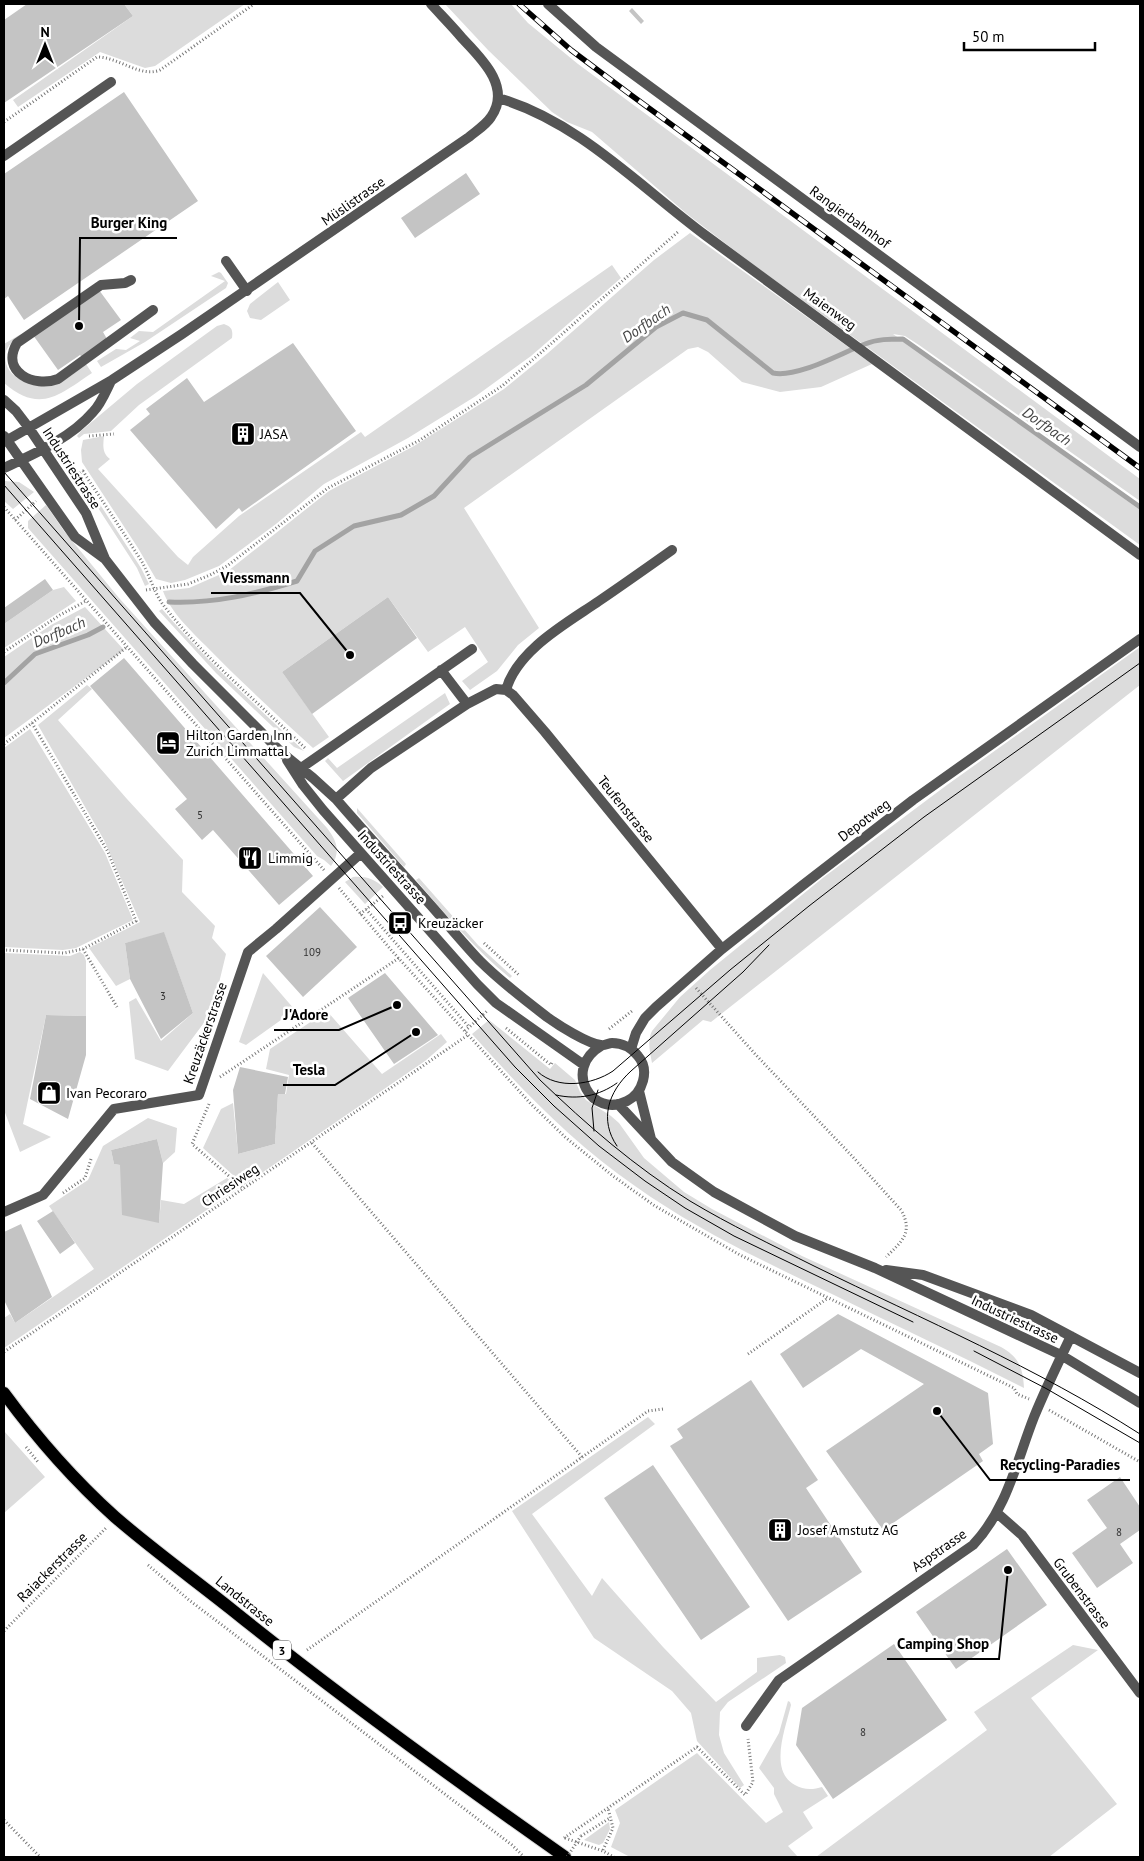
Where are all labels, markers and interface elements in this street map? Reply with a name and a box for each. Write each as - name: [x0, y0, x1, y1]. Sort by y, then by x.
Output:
- north arrow: [20, 20, 70, 70]
- scale bar: [964, 20, 1095, 52]
- text: N: [40, 23, 50, 41]
- text: 50 m: [972, 27, 1005, 46]
- street label: Müslistrasse: [318, 173, 388, 229]
- street label: Rangierbahnhof: [806, 182, 894, 253]
- callout: Burger King: [80, 208, 177, 238]
- text: Burger King: [91, 213, 167, 232]
- street label: Maienweg: [800, 284, 860, 334]
- water label: Dorfbach: [618, 299, 674, 347]
- water label: Dorfbach: [1019, 402, 1075, 450]
- building icon: JASA: [230, 421, 256, 447]
- street label: Industriestrasse: [39, 424, 105, 512]
- place label: JASA: [259, 425, 289, 443]
- callout: Viessmann: [211, 563, 300, 593]
- text: Viessmann: [219, 568, 290, 587]
- water label: Dorfbach: [30, 612, 88, 652]
- place label: Hilton Garden Inn Zurich Limmattal: [186, 726, 292, 760]
- hotel icon: Hilton Garden Inn Zurich Limmattal: [155, 730, 181, 756]
- street label: Teufenstrasse: [594, 772, 658, 846]
- street label: Depotweg: [834, 795, 894, 845]
- house number: 5: [197, 808, 203, 822]
- street label: Industriestrasse: [354, 826, 430, 908]
- restaurant icon: Limmig: [237, 845, 263, 871]
- place label: Limmig: [268, 849, 313, 867]
- bus stop icon: Kreuzäcker: [387, 910, 413, 936]
- place label: Kreuzäcker: [418, 914, 484, 932]
- house number: 109: [303, 945, 321, 959]
- street label: Kreuzäckerstrasse: [179, 980, 231, 1086]
- house number: 3: [160, 989, 166, 1003]
- callout: J'Adore: [274, 1000, 339, 1030]
- text: J'Adore: [282, 1005, 329, 1024]
- callout: Tesla: [283, 1055, 335, 1085]
- text: Tesla: [293, 1060, 325, 1079]
- shop icon: Ivan Pecoraro: [36, 1080, 62, 1106]
- place label: Ivan Pecoraro: [66, 1084, 147, 1102]
- street label: Chriesiweg: [198, 1159, 262, 1211]
- street label: Industriestrasse: [968, 1291, 1062, 1347]
- callout: Recycling-Paradies: [990, 1450, 1130, 1480]
- text: Recycling-Paradies: [1000, 1455, 1120, 1474]
- building icon: Josef Amstutz AG: [767, 1517, 793, 1543]
- place label: Josef Amstutz AG: [797, 1521, 898, 1539]
- street label: Aspstrasse: [908, 1525, 970, 1575]
- house number: 8: [1116, 1525, 1122, 1539]
- street label: Raiackerstrasse: [13, 1528, 91, 1606]
- street label: Grubenstrasse: [1049, 1554, 1115, 1632]
- street label: Landstrasse: [212, 1572, 278, 1630]
- callout: Camping Shop: [887, 1629, 999, 1659]
- text: Camping Shop: [897, 1634, 989, 1653]
- road number: 3: [273, 1640, 291, 1660]
- house number: 8: [860, 1725, 866, 1739]

